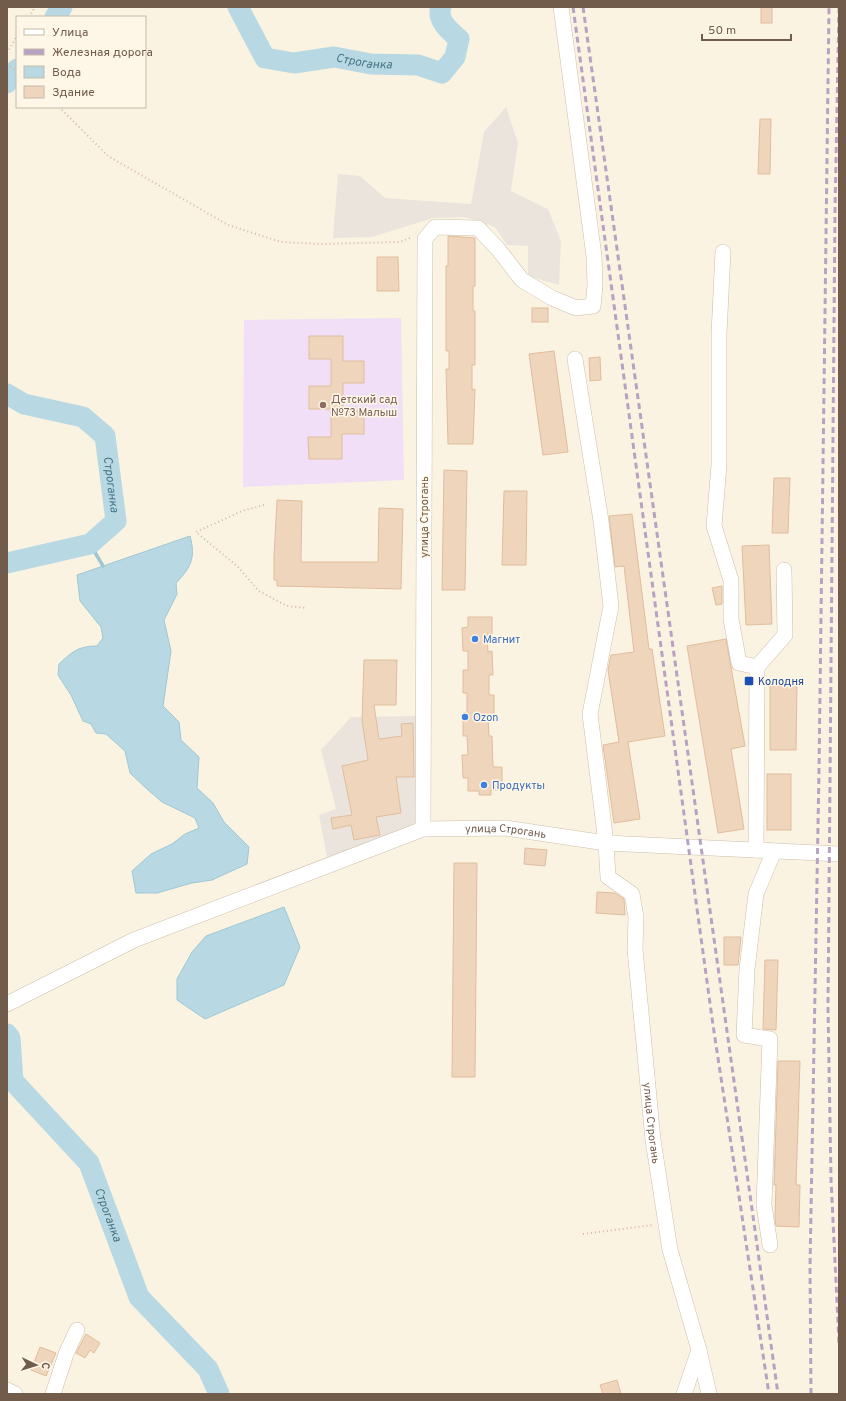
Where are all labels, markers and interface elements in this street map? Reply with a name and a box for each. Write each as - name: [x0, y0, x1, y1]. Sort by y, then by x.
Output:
- legend: [16, 16, 146, 108]
- scale bar: [702, 16, 791, 42]
- text: 50 m: [708, 23, 736, 39]
- text: Улица: [52, 25, 88, 41]
- text: Железная дорога: [52, 45, 153, 61]
- water label: Строганка: [334, 51, 393, 73]
- text: Вода: [52, 65, 81, 81]
- text: Здание: [52, 85, 95, 101]
- place label: Детский сад №73 Малыш: [331, 393, 398, 420]
- marker: Детский сад №73 Малыш: [318, 400, 328, 410]
- water label: Строганка: [99, 455, 122, 514]
- street label: улица Строгань: [418, 476, 432, 558]
- place label: Магнит: [483, 633, 520, 647]
- marker: Магнит: [470, 634, 480, 644]
- marker: Колодня: [743, 675, 755, 687]
- place label: Колодня: [758, 675, 804, 689]
- place label: Ozon: [473, 711, 499, 725]
- marker: Ozon: [460, 712, 470, 722]
- place label: Продукты: [492, 779, 545, 793]
- marker: Продукты: [479, 780, 489, 790]
- street label: улица Строгань: [465, 822, 547, 842]
- street label: улица Строгань: [640, 1082, 663, 1165]
- water label: Строганка: [90, 1186, 125, 1245]
- north arrow: [16, 1345, 56, 1385]
- text: С: [38, 1362, 52, 1370]

